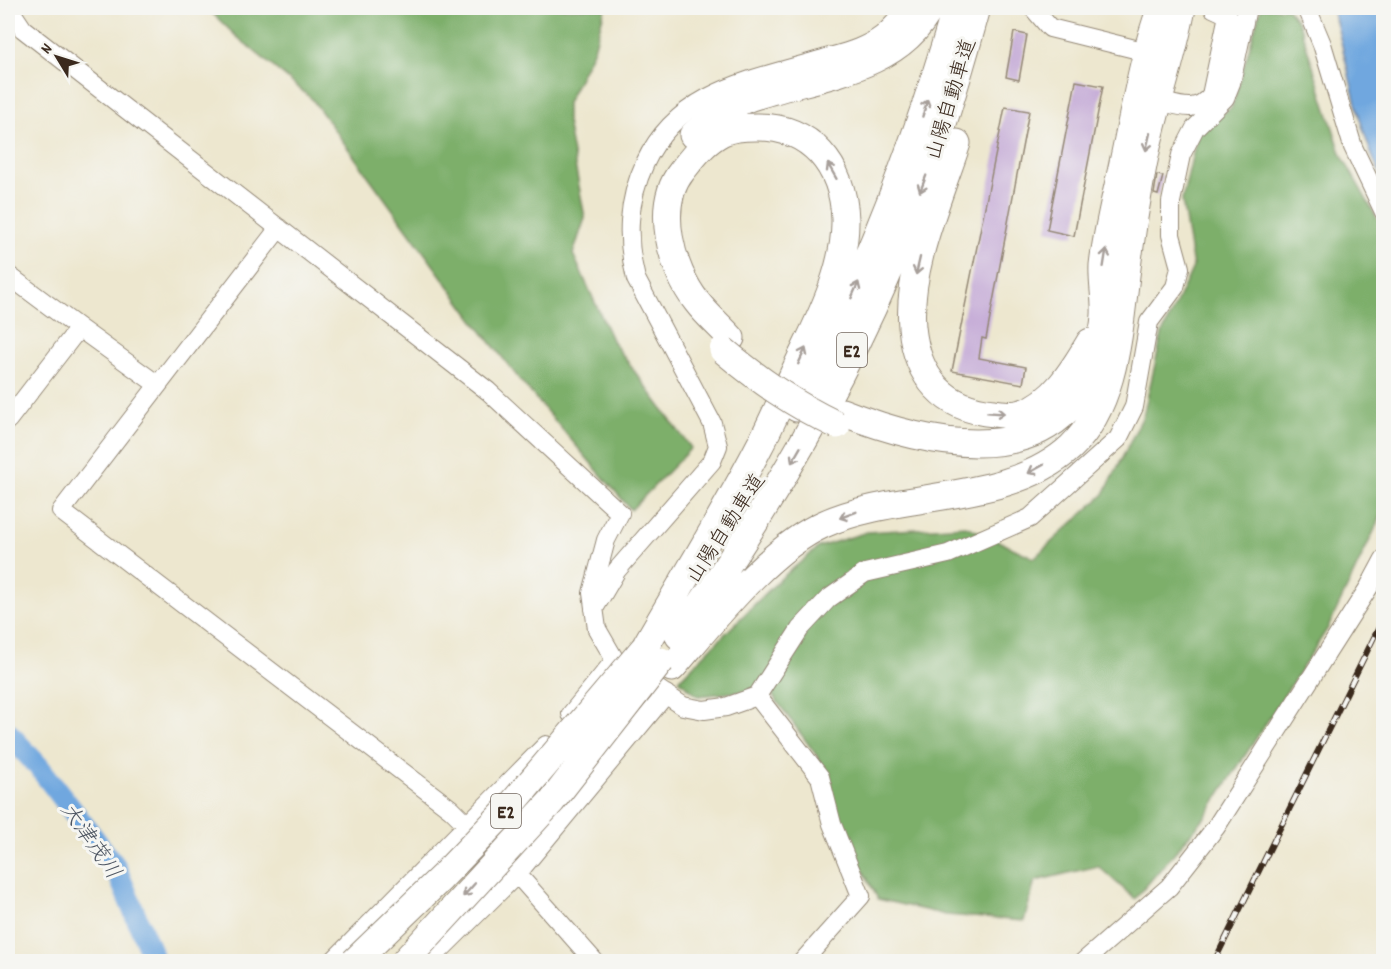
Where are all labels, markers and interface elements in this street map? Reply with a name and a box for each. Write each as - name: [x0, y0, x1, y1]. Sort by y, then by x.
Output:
- north arrow: [27, 27, 87, 87]
- street label: 山陽自動車道: [920, 35, 986, 165]
- text: N: [36, 39, 59, 59]
- one-way arrow: [921, 99, 932, 118]
- one-way arrow: [1142, 132, 1154, 151]
- one-way arrow: [826, 163, 838, 180]
- one-way arrow: [917, 174, 928, 193]
- one-way arrow: [1100, 249, 1111, 269]
- one-way arrow: [912, 256, 924, 275]
- one-way arrow: [850, 281, 861, 299]
- road number: E2: [837, 333, 867, 367]
- one-way arrow: [797, 347, 808, 365]
- one-way arrow: [985, 407, 1005, 418]
- one-way arrow: [790, 446, 802, 463]
- one-way arrow: [1028, 463, 1045, 475]
- street label: 山陽自動車道: [681, 469, 774, 591]
- one-way arrow: [839, 510, 858, 521]
- road number: E2: [491, 794, 521, 828]
- water label: 大津茂川: [51, 797, 127, 887]
- one-way arrow: [462, 882, 476, 897]

